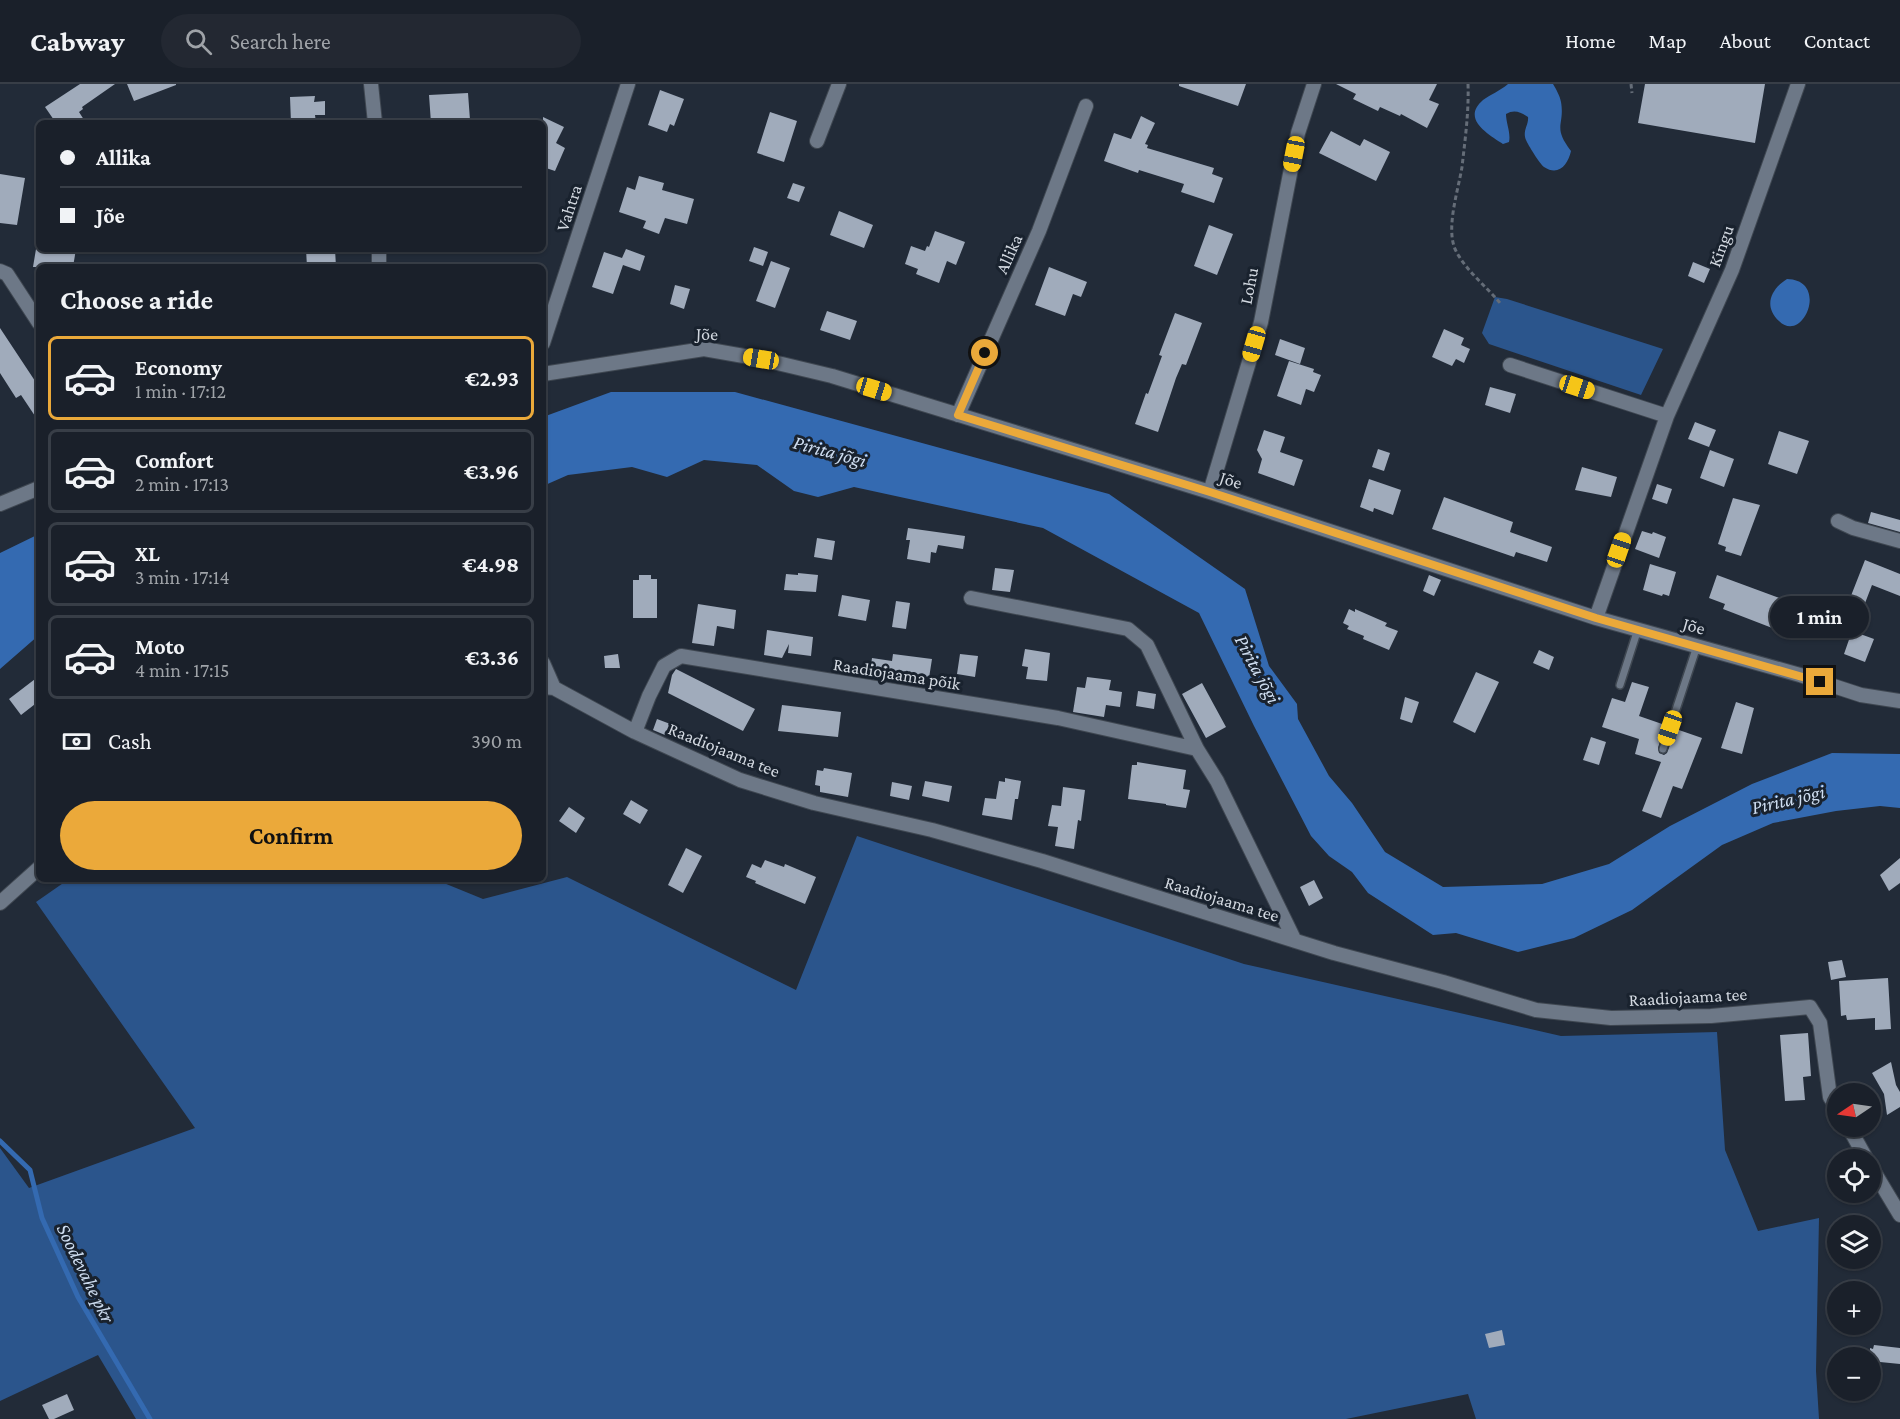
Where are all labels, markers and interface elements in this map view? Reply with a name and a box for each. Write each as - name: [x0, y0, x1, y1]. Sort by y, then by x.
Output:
- search box: [161, 14, 581, 68]
- icon: search: [182, 25, 215, 58]
- text: Cabway: [30, 26, 125, 57]
- text: Search here: [230, 29, 331, 54]
- text: Home: [1565, 29, 1615, 53]
- text: Map: [1648, 29, 1687, 53]
- text: About: [1720, 29, 1771, 53]
- text: Contact: [1804, 29, 1870, 53]
- car: [1282, 135, 1306, 173]
- text: Allika: [96, 145, 151, 170]
- street label: Vahtra: [552, 182, 586, 234]
- text: Jõe: [96, 203, 125, 228]
- street label: Kingu: [1704, 222, 1738, 270]
- street label: Allika: [991, 231, 1027, 277]
- street label: Lohu: [1236, 265, 1262, 306]
- text: Choose a ride: [60, 285, 213, 315]
- street label: Jõe: [694, 324, 719, 344]
- car: [1240, 324, 1268, 364]
- route start: [971, 339, 998, 366]
- car: [742, 347, 780, 371]
- icon: car: [63, 351, 117, 405]
- text: Economy: [135, 355, 222, 380]
- text: €2.93: [465, 366, 519, 391]
- car: [1557, 373, 1597, 401]
- car: [854, 375, 894, 403]
- text: 1 min · 17:12: [135, 380, 226, 402]
- water label: Pirita jõgi: [791, 431, 870, 472]
- icon: car: [63, 444, 117, 498]
- text: Comfort: [135, 448, 213, 473]
- text: €3.96: [464, 459, 519, 484]
- street label: Jõe: [1215, 466, 1245, 493]
- text: 2 min · 17:13: [135, 473, 229, 495]
- car: [1605, 530, 1633, 570]
- icon: car: [63, 537, 117, 591]
- text: XL: [135, 541, 160, 566]
- text: €4.98: [462, 552, 519, 577]
- text: 3 min · 17:14: [135, 566, 230, 588]
- callout: 1 min: [1770, 595, 1870, 637]
- text: 1 min: [1797, 606, 1842, 628]
- street label: Jõe: [1679, 613, 1707, 639]
- icon: car: [63, 630, 117, 684]
- water label: Pirita jõgi: [1230, 631, 1286, 708]
- text: Moto: [135, 634, 185, 659]
- text: €3.36: [465, 645, 519, 670]
- street label: Raadiojaama põik: [832, 654, 962, 695]
- text: 4 min · 17:15: [135, 659, 230, 681]
- route end: [1806, 668, 1833, 695]
- car: [1656, 708, 1684, 748]
- street label: Raadiojaama tee: [665, 719, 783, 782]
- icon: cash: [60, 725, 93, 758]
- text: Cash: [108, 729, 152, 754]
- text: 390 m: [471, 730, 522, 752]
- water label: Pirita jõgi: [1749, 780, 1828, 819]
- button: Confirm: [60, 801, 522, 870]
- street label: Raadiojaama tee: [1162, 872, 1282, 927]
- street label: Raadiojaama tee: [1628, 984, 1748, 1011]
- north arrow: [1827, 1083, 1881, 1137]
- map controls: [1827, 1083, 1881, 1401]
- button: locate: [1827, 1149, 1881, 1203]
- button: layers: [1827, 1215, 1881, 1269]
- water label: Soodevahe pkr: [52, 1220, 120, 1327]
- button: +: [1827, 1281, 1881, 1335]
- button: −: [1827, 1347, 1881, 1401]

